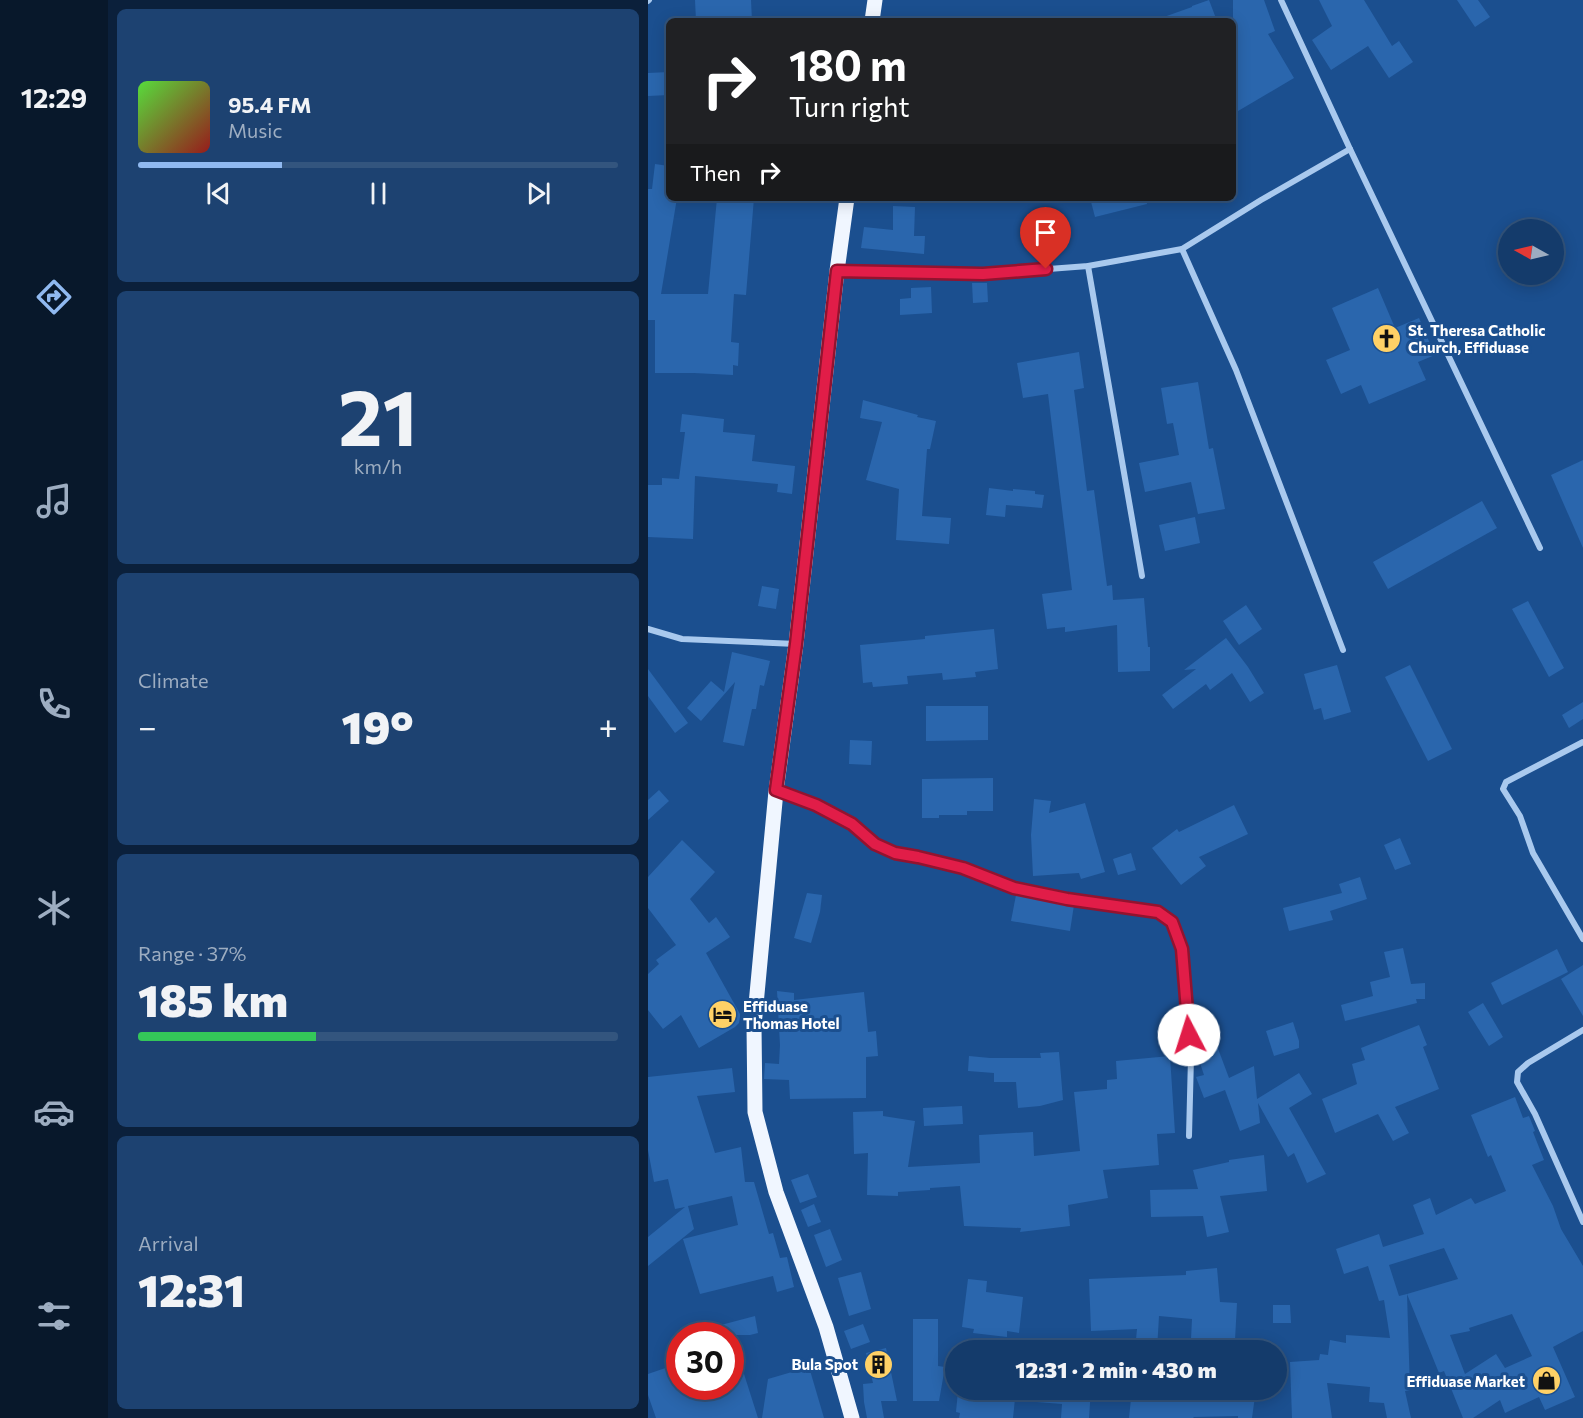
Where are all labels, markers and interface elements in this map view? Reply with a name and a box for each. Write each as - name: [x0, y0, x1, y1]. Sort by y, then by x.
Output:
- text: 180 m: [789, 38, 907, 90]
- icon: right: [690, 42, 768, 120]
- text: 12:29: [21, 81, 87, 114]
- text: Turn right: [789, 90, 909, 123]
- text: 95.4 FM: [228, 91, 311, 118]
- text: Music: [228, 118, 282, 142]
- icon: right: [753, 156, 786, 189]
- text: Then: [690, 159, 741, 186]
- icon: previous: [202, 177, 235, 210]
- icon: pause: [362, 177, 395, 210]
- icon: next: [522, 177, 555, 210]
- pin: [1020, 207, 1071, 269]
- icon: arrive: [1029, 216, 1062, 249]
- north arrow: [1498, 219, 1564, 285]
- map controls: [1498, 219, 1564, 285]
- icon: directions: [33, 276, 75, 318]
- place label: St. Theresa Catholic Church, Effiduase: [1408, 321, 1546, 356]
- church icon: St. Theresa Catholic Church, Effiduase: [1371, 323, 1403, 355]
- text: 21: [338, 367, 418, 462]
- text: km/h: [354, 454, 402, 478]
- icon: music: [33, 480, 75, 522]
- text: Climate: [138, 668, 208, 692]
- icon: phone: [33, 683, 75, 725]
- text: 19°: [342, 698, 414, 753]
- text: −: [138, 705, 157, 746]
- text: +: [599, 705, 618, 746]
- icon: climate: [33, 887, 75, 929]
- text: Range · 37%: [138, 941, 246, 965]
- text: 185 km: [138, 971, 288, 1026]
- place label: Effiduase Thomas Hotel: [743, 997, 840, 1032]
- hotel icon: Effiduase Thomas Hotel: [706, 999, 738, 1031]
- position arrow: [1157, 1003, 1221, 1067]
- icon: car: [33, 1091, 75, 1133]
- text: Arrival: [138, 1231, 199, 1255]
- text: 12:31: [138, 1261, 245, 1316]
- icon: filters: [33, 1295, 75, 1337]
- speed limit sign: 30: [666, 1322, 744, 1400]
- building icon: Bula Spot: [863, 1348, 895, 1380]
- place label: Bula Spot: [792, 1355, 858, 1373]
- text: 12:31 · 2 min · 430 m: [1015, 1356, 1217, 1383]
- shop icon: Effiduase Market: [1530, 1365, 1562, 1397]
- place label: Effiduase Market: [1406, 1372, 1525, 1390]

